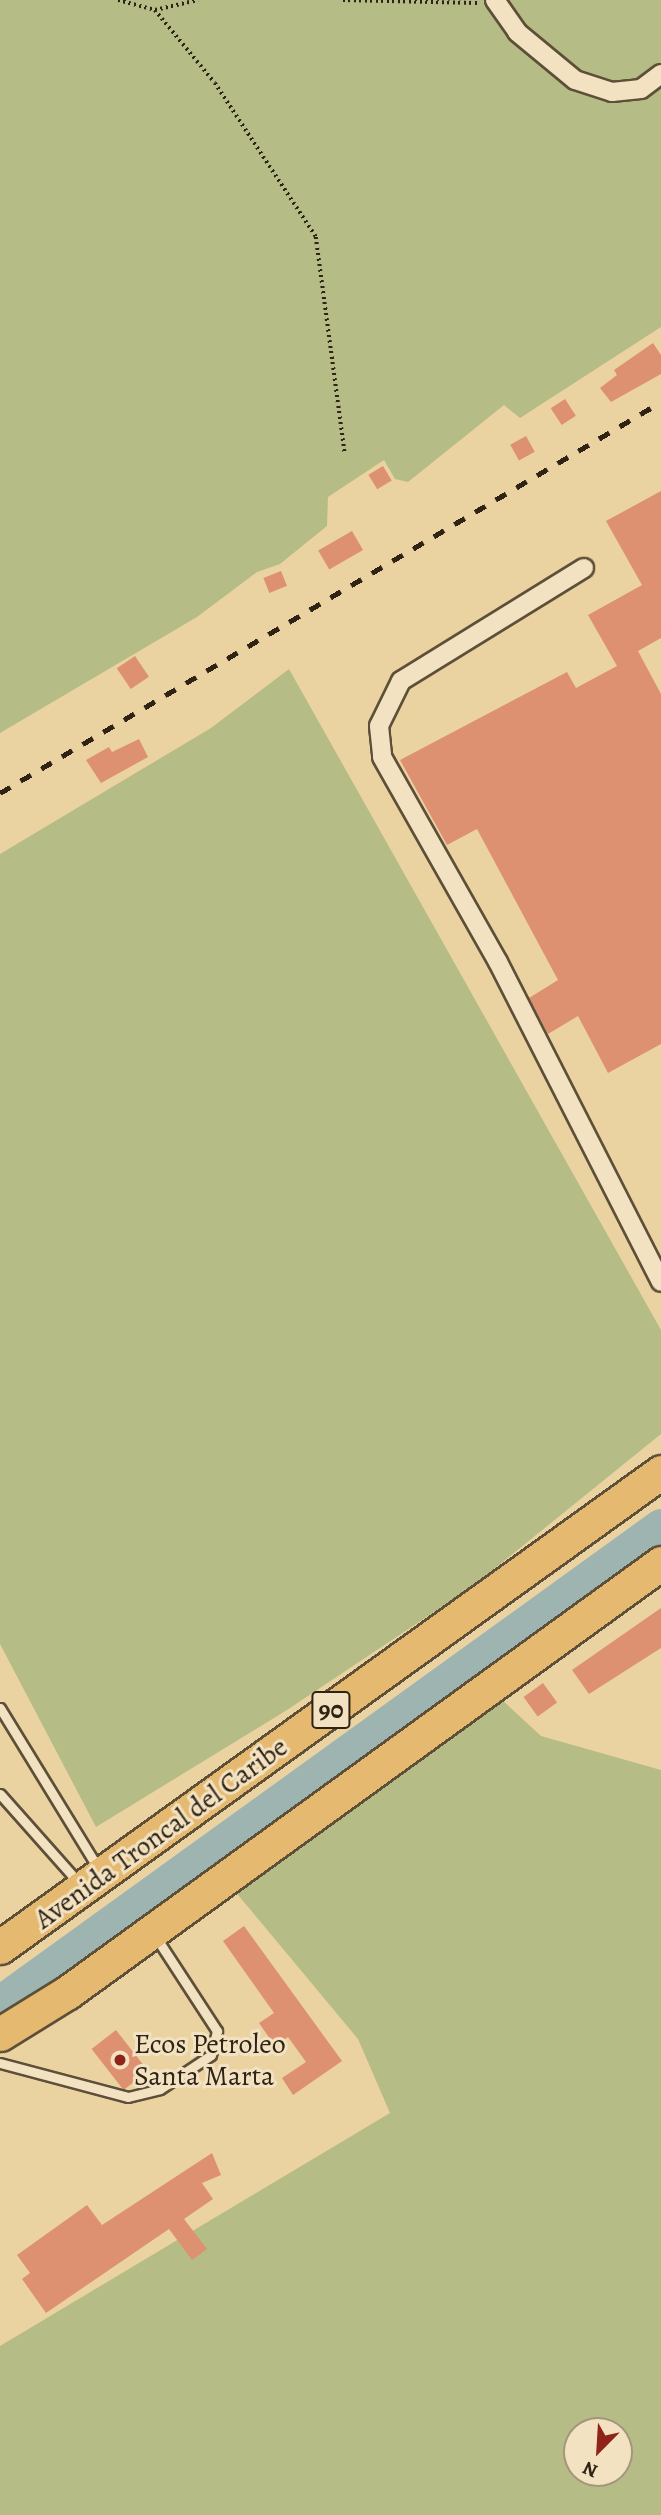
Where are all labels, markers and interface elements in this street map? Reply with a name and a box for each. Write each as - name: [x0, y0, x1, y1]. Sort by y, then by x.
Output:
- road number: 90: [310, 1688, 352, 1732]
- street label: Avenida Troncal del Caribe: [28, 1730, 294, 1936]
- place label: Ecos Petroleo Santa Marta: [134, 2027, 286, 2093]
- marker: Ecos Petroleo Santa Marta: [112, 2052, 128, 2068]
- north arrow: [563, 2417, 633, 2487]
- text: N: [579, 2455, 602, 2484]

